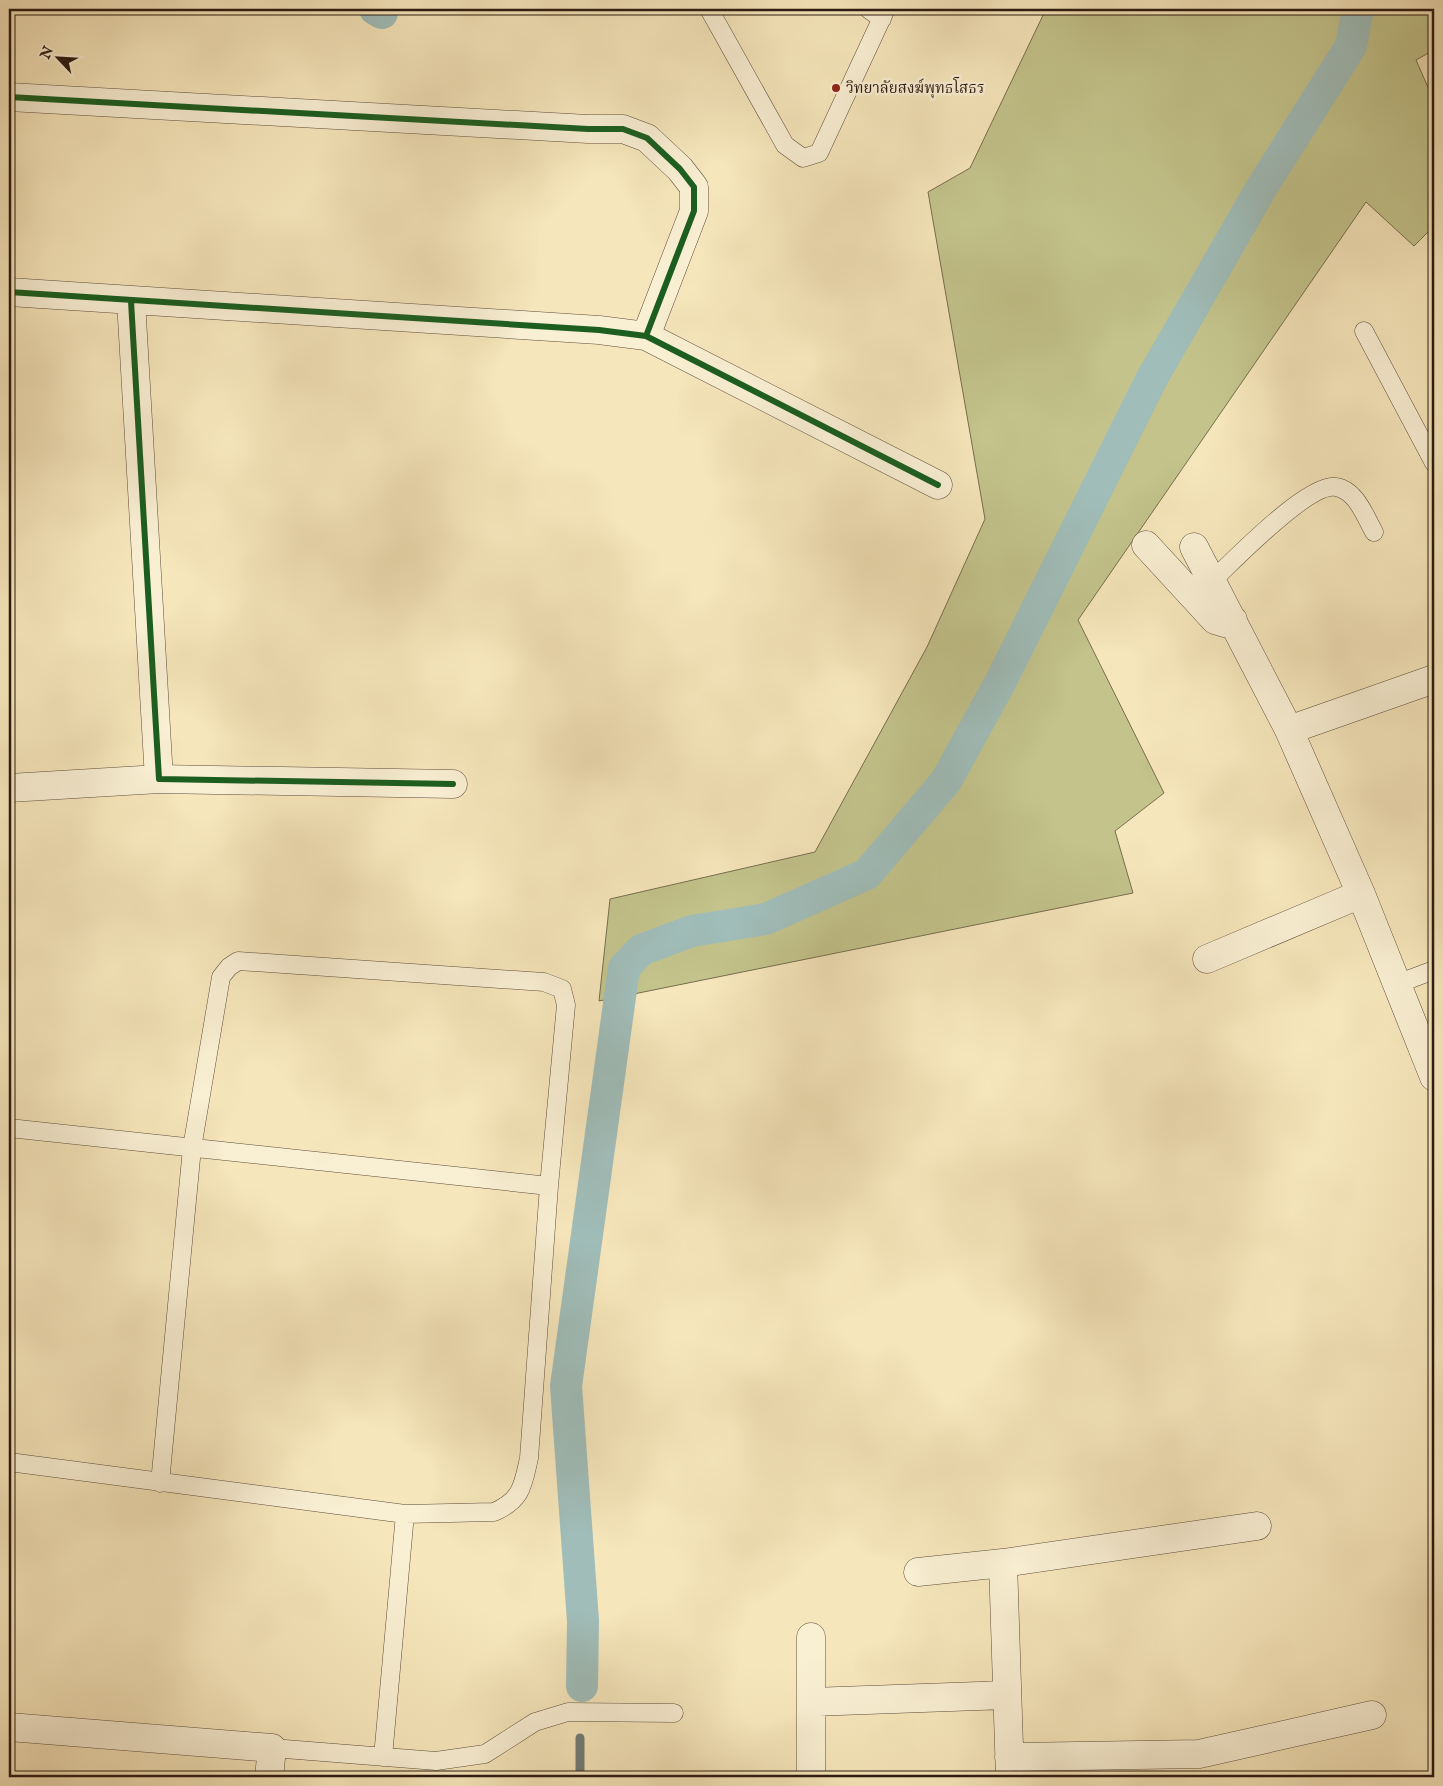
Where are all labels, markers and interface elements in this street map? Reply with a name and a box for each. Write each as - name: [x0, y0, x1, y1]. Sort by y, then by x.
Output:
- north arrow: [32, 32, 82, 82]
- text: N: [36, 44, 58, 63]
- place label: วิทยาลัยสงฆ์พุทธโสธร: [846, 77, 984, 99]
- marker: วิทยาลัยสงฆ์พุทธโสธร: [830, 82, 842, 94]

